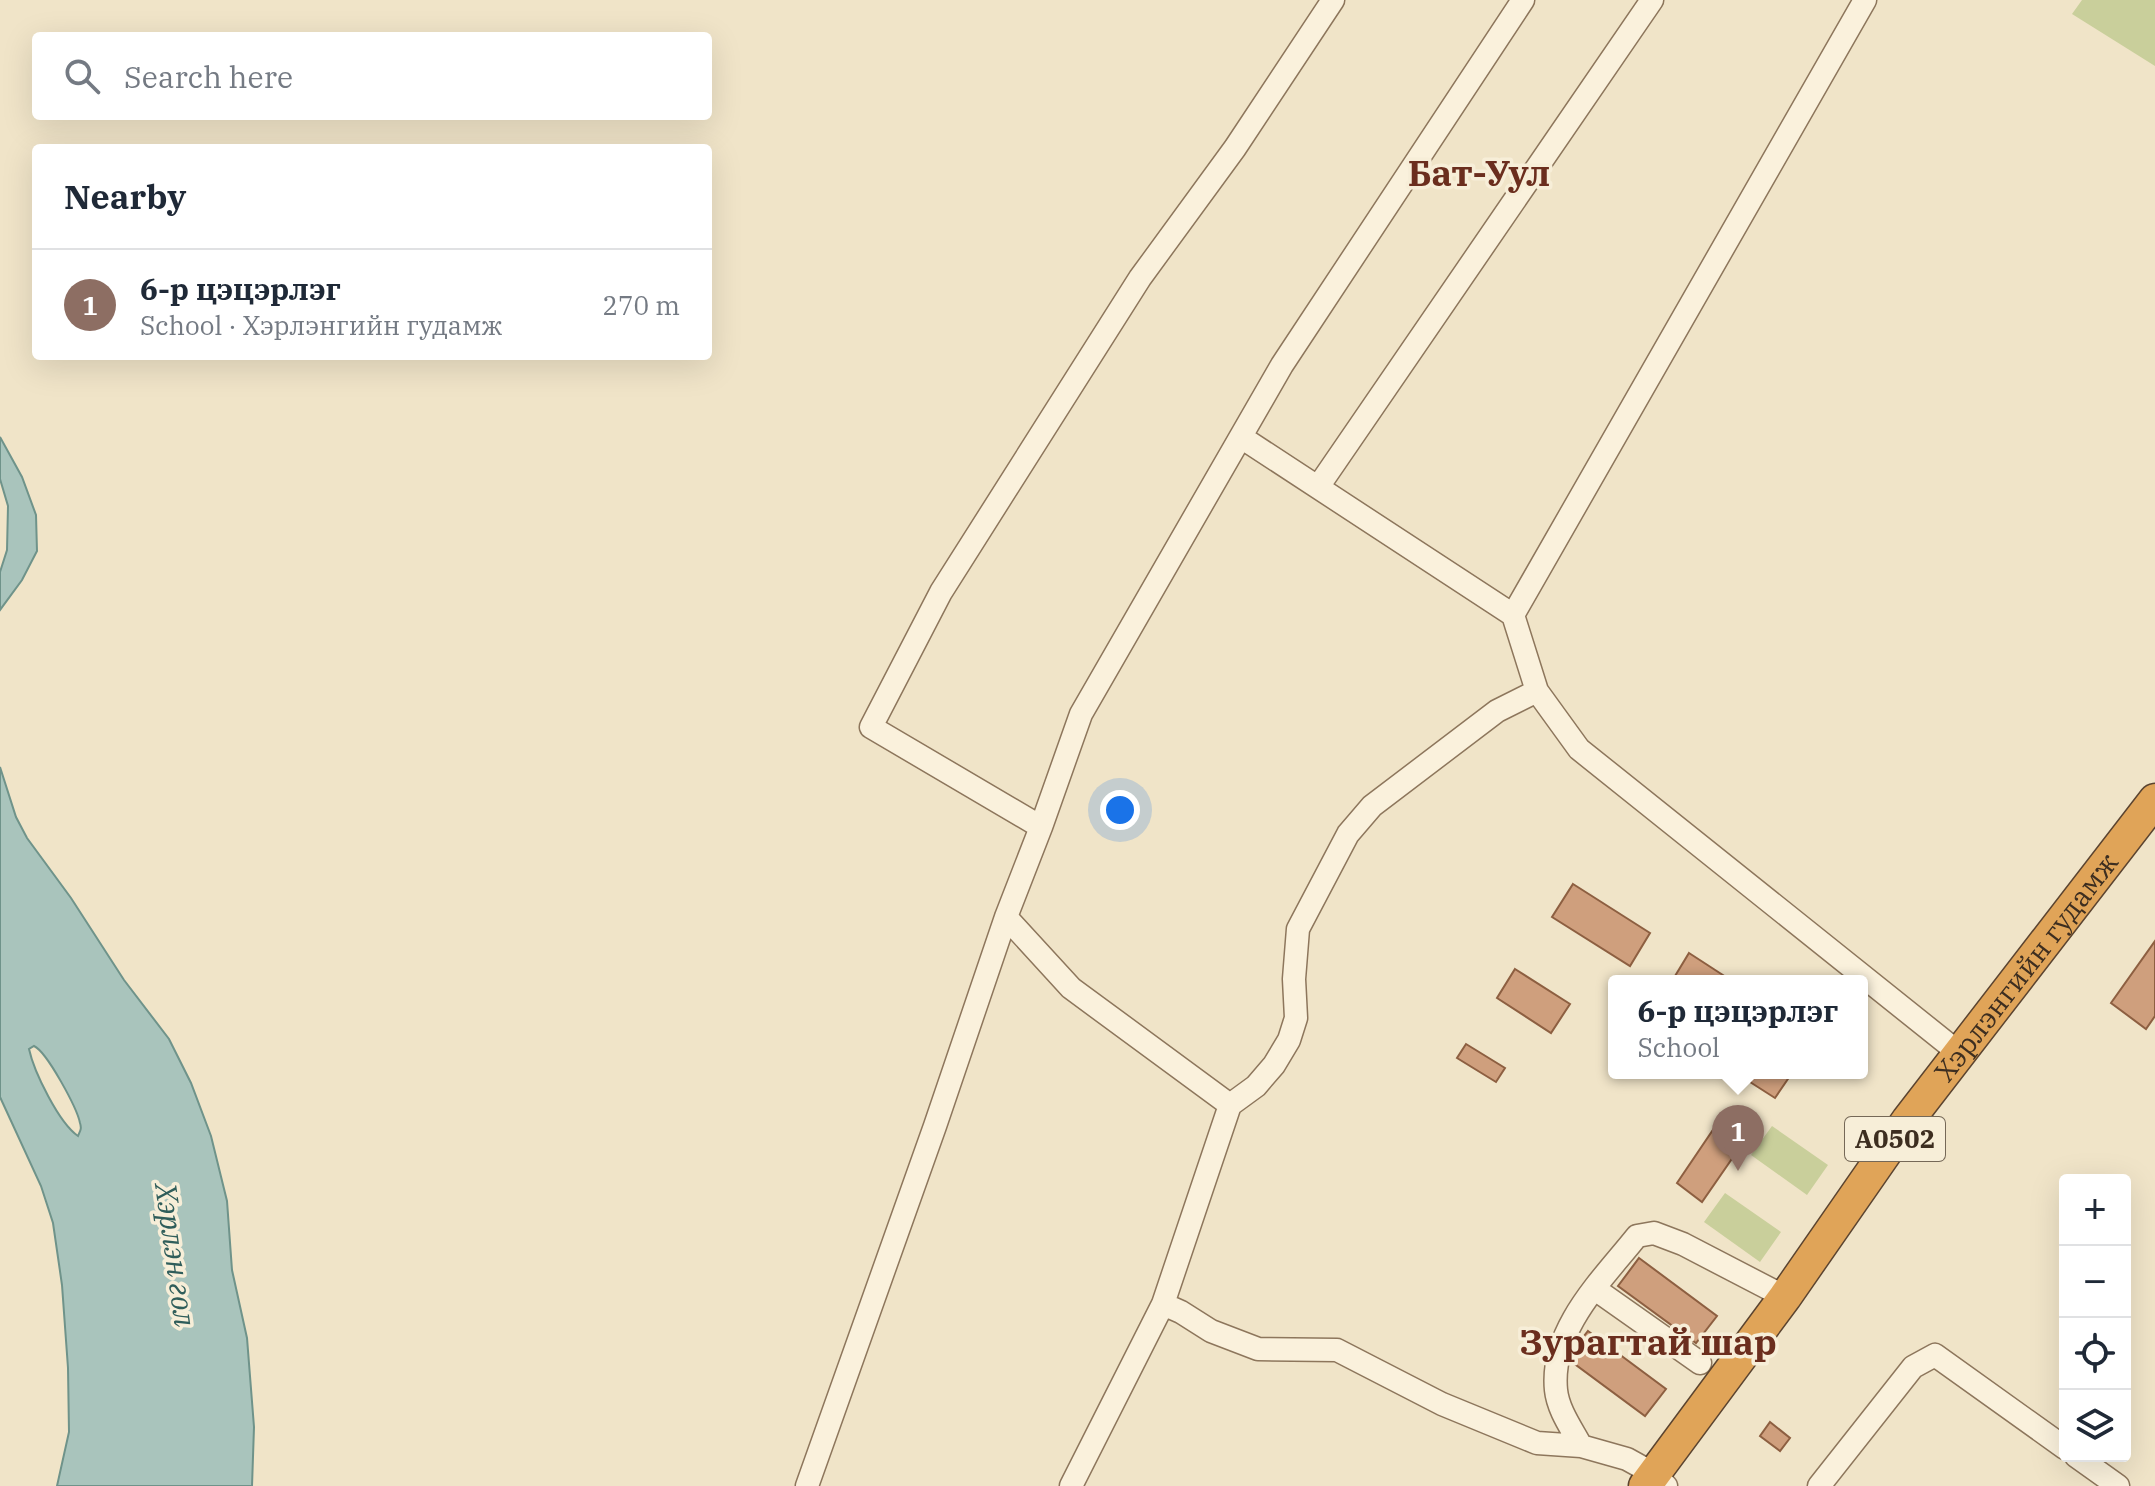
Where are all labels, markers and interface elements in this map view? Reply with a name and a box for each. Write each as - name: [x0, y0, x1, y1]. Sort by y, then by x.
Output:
- search box: [32, 32, 712, 120]
- icon: search: [60, 54, 104, 98]
- text: Search here: [124, 57, 293, 96]
- district label: Бат-Уул: [1408, 149, 1550, 196]
- text: Nearby: [64, 174, 186, 218]
- text: 6-р цэцэрлэг: [140, 269, 341, 308]
- text: 1: [82, 288, 98, 322]
- text: 270 m: [602, 288, 680, 322]
- text: School · Хэрлэнгийн гудамж: [140, 308, 502, 342]
- your location: [1100, 790, 1140, 830]
- street label: Хэрлэнгийн гудамж: [1926, 845, 2126, 1089]
- popup: [1608, 975, 1868, 1079]
- text: 6-р цэцэрлэг: [1638, 991, 1838, 1030]
- text: School: [1638, 1030, 1720, 1064]
- pin: 1: [1712, 1105, 1764, 1171]
- road number: A0502: [1845, 1117, 1945, 1161]
- map controls: [2059, 1174, 2131, 1462]
- button: +: [2059, 1174, 2131, 1246]
- water label: Хэрлэн гол: [147, 1179, 206, 1329]
- button: −: [2059, 1246, 2131, 1318]
- district label: Зурагтай шар: [1519, 1318, 1777, 1365]
- button: locate: [2059, 1318, 2131, 1390]
- button: layers: [2059, 1390, 2131, 1462]

